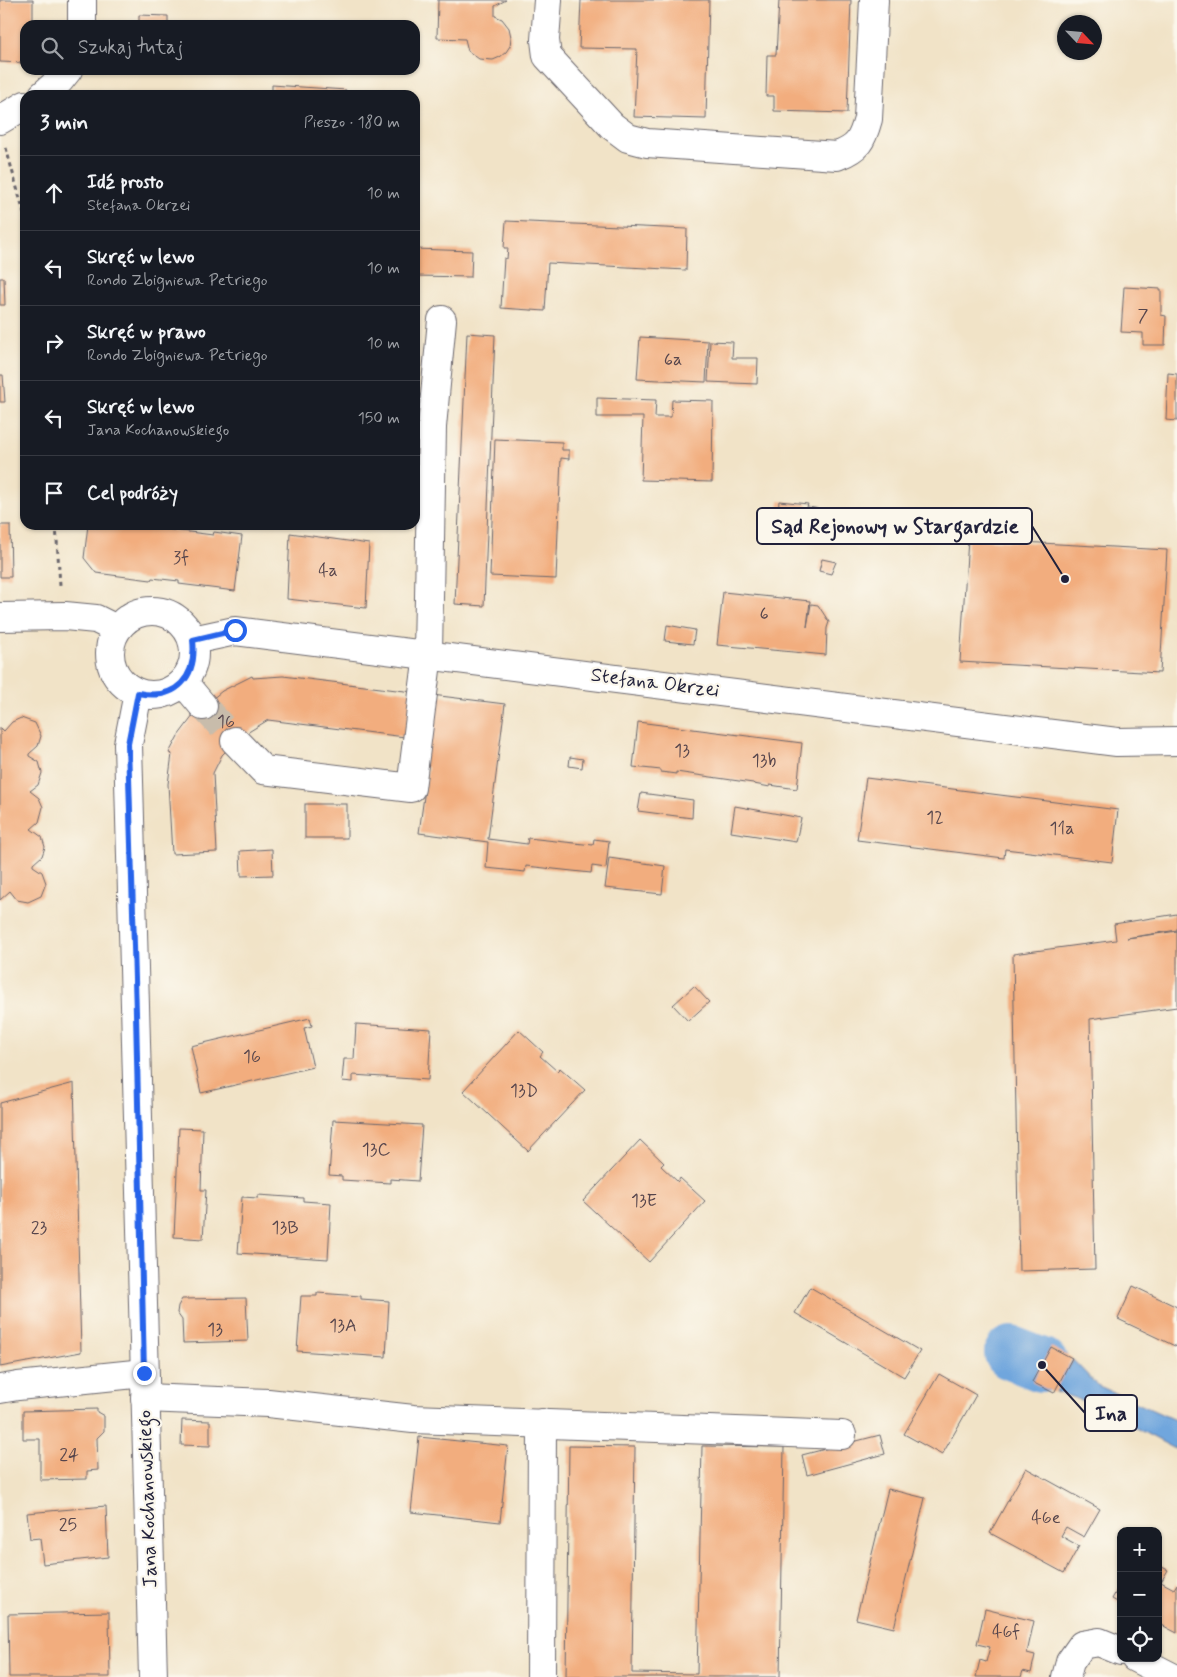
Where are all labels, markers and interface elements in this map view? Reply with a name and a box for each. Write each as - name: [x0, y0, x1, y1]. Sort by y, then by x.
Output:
- north arrow: [1057, 15, 1102, 60]
- search box: [20, 20, 420, 75]
- icon: search: [38, 34, 66, 62]
- text: Szukaj tutaj: [78, 35, 183, 60]
- text: 3 min: [40, 109, 88, 137]
- text: Pieszo · 180 m: [304, 112, 400, 133]
- text: Idź prosto: [87, 170, 164, 195]
- icon: ahead: [40, 179, 68, 207]
- text: 10 m: [367, 183, 400, 204]
- text: Stefana Okrzei: [87, 195, 190, 216]
- text: Skręć w lewo: [87, 245, 195, 270]
- icon: left: [40, 254, 68, 282]
- text: 10 m: [367, 258, 400, 279]
- text: Rondo Zbigniewa Petriego: [87, 270, 267, 291]
- house number: 7: [1138, 304, 1149, 328]
- text: Skręć w prawo: [87, 320, 206, 345]
- icon: right: [40, 329, 68, 357]
- text: 10 m: [367, 333, 400, 354]
- text: Rondo Zbigniewa Petriego: [87, 345, 267, 366]
- house number: 6a: [664, 348, 682, 372]
- text: Skręć w lewo: [87, 395, 195, 420]
- icon: left: [40, 404, 68, 432]
- text: 150 m: [358, 408, 400, 429]
- text: Jana Kochanowskiego: [87, 420, 229, 441]
- icon: arrive: [40, 479, 68, 507]
- text: Cel podróży: [87, 481, 178, 506]
- callout: Sąd Rejonowy w Stargardzie: [757, 508, 1032, 544]
- text: Sąd Rejonowy w Stargardzie: [771, 513, 1019, 543]
- house number: 3f: [173, 546, 189, 570]
- house number: 4a: [318, 559, 338, 583]
- house number: 6: [759, 602, 769, 626]
- route start: [224, 619, 247, 642]
- street label: Stefana Okrzei: [589, 662, 721, 704]
- house number: 16: [217, 710, 235, 734]
- house number: 13: [674, 739, 690, 763]
- house number: 13b: [752, 749, 776, 773]
- house number: 12: [926, 806, 944, 830]
- house number: 11a: [1049, 817, 1075, 841]
- house number: 16: [243, 1045, 261, 1069]
- house number: 13D: [510, 1079, 538, 1103]
- house number: 13C: [362, 1138, 390, 1162]
- house number: 13E: [631, 1189, 657, 1213]
- house number: 23: [31, 1216, 48, 1240]
- house number: 13B: [271, 1216, 299, 1240]
- house number: 13A: [329, 1314, 357, 1338]
- house number: 13: [207, 1318, 223, 1342]
- route end: [133, 1362, 156, 1385]
- callout: Ina: [1085, 1395, 1137, 1431]
- text: Ina: [1095, 1400, 1127, 1428]
- street label: Jana Kochanowskiego: [131, 1410, 167, 1588]
- house number: 24: [59, 1443, 79, 1467]
- house number: 46e: [1031, 1506, 1061, 1530]
- house number: 25: [59, 1513, 77, 1537]
- map controls: [1117, 1527, 1162, 1662]
- button: +: [1117, 1527, 1162, 1572]
- button: −: [1117, 1572, 1162, 1617]
- button: locate: [1117, 1617, 1162, 1662]
- house number: 46f: [992, 1620, 1020, 1644]

